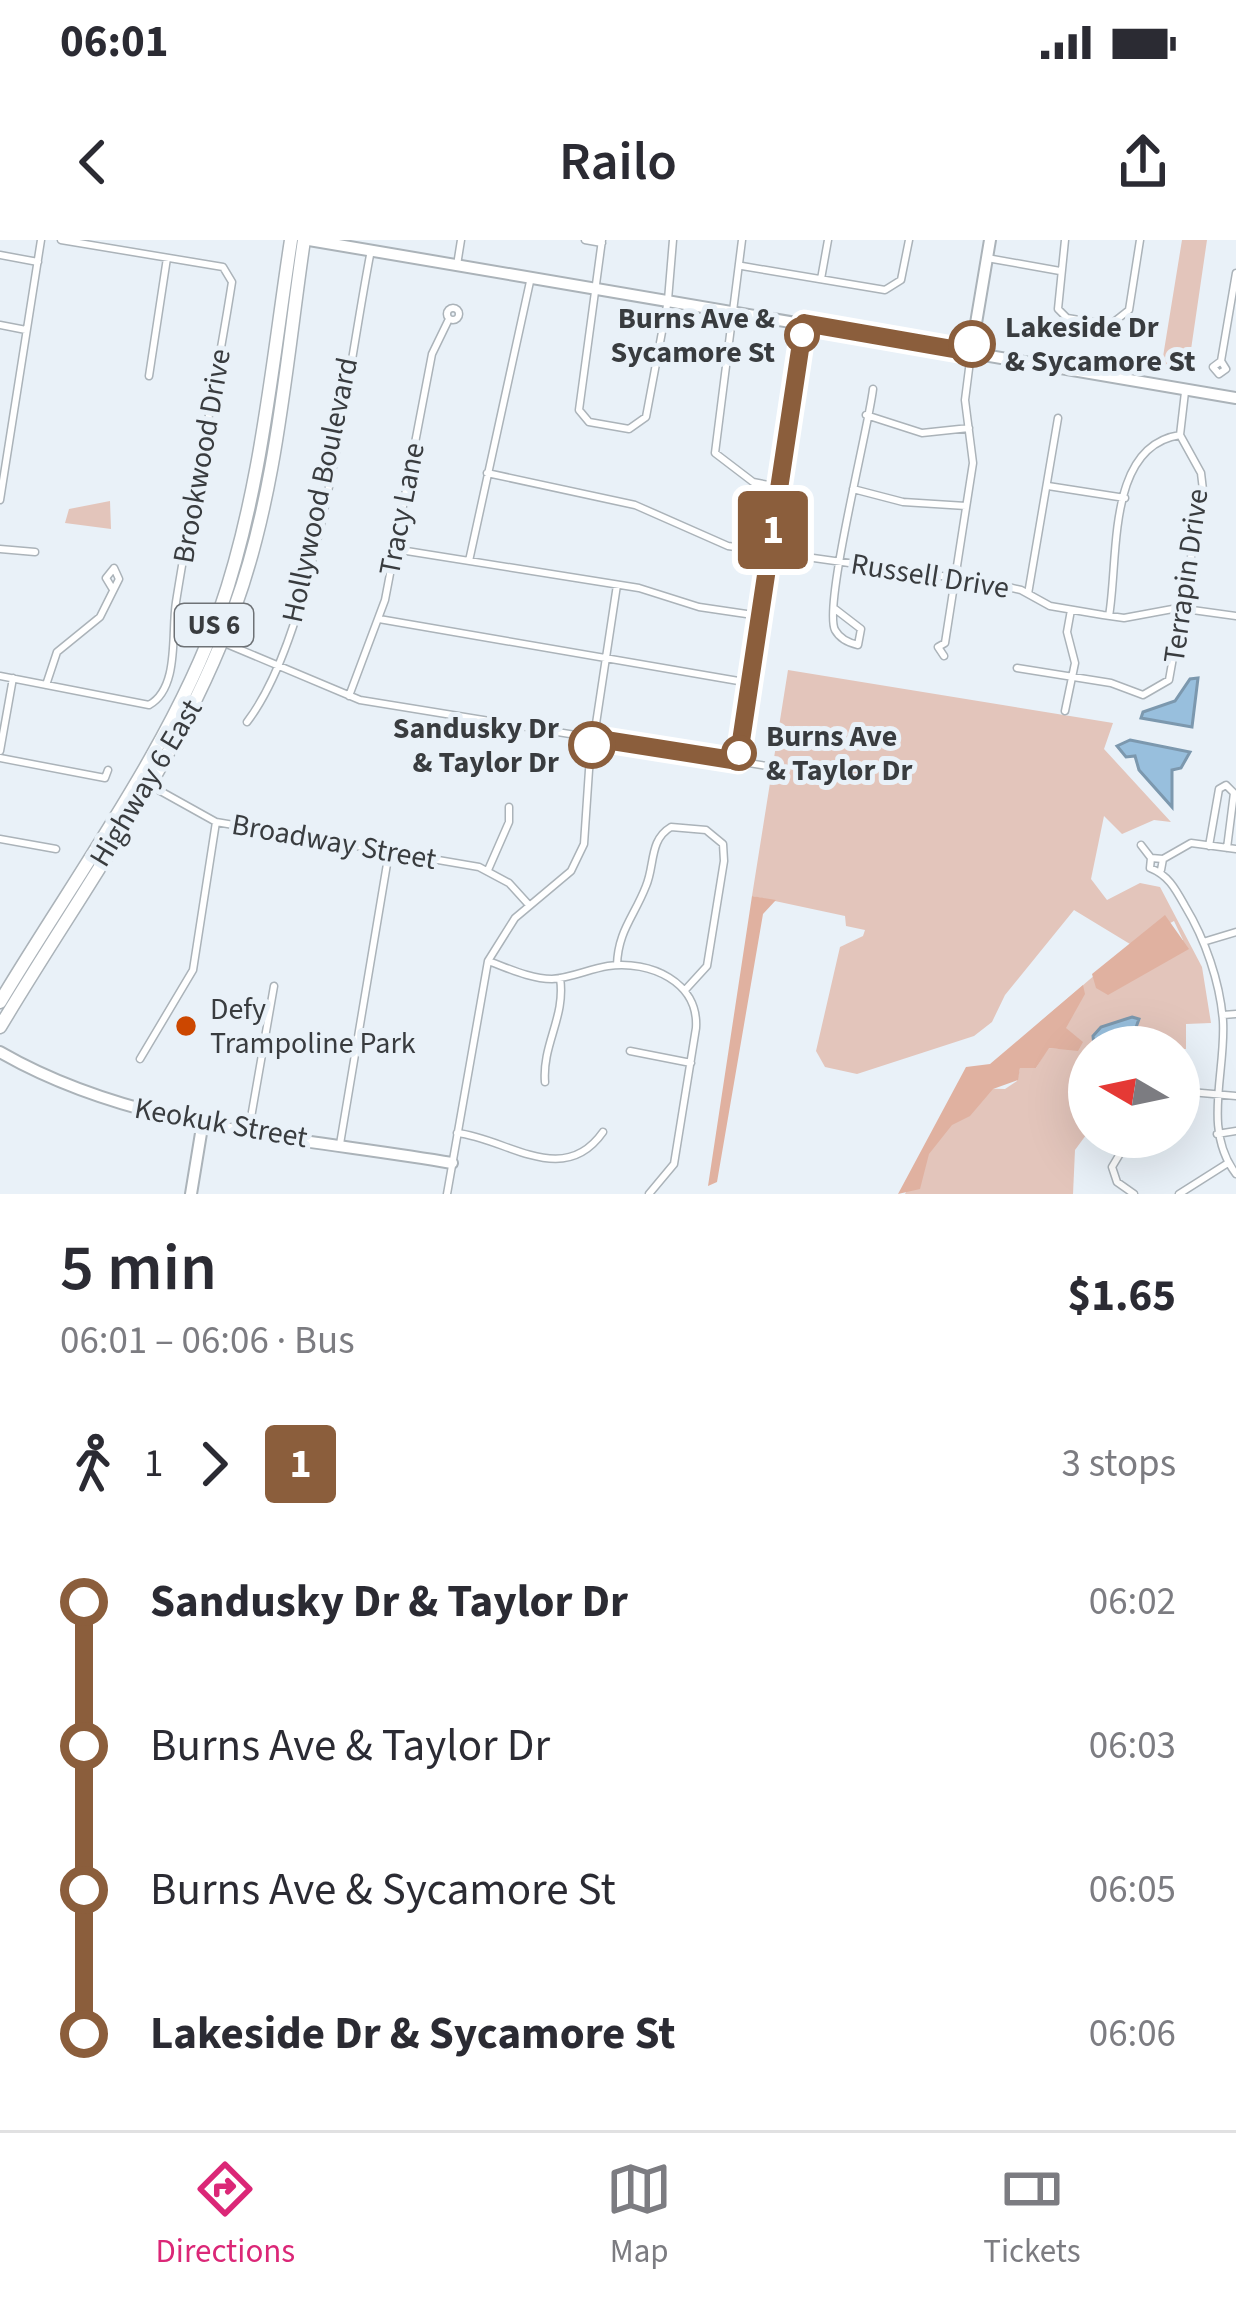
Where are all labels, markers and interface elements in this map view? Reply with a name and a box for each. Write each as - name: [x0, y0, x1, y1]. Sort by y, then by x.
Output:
- text: 06:01: [60, 10, 169, 74]
- text: Railo: [559, 124, 677, 201]
- icon: back: [60, 129, 126, 195]
- icon: share: [1110, 129, 1176, 195]
- place label: Burns Ave & Sycamore St: [611, 297, 776, 374]
- place label: Lakeside Dr & Sycamore St: [1005, 306, 1196, 383]
- marker: Burns Ave & Sycamore St: [786, 319, 818, 351]
- marker: Lakeside Dr & Sycamore St: [950, 322, 994, 366]
- street label: Brookwood Drive: [162, 346, 242, 566]
- street label: Hollywood Boulevard: [271, 353, 369, 627]
- street label: Tracy Lane: [368, 439, 436, 579]
- street label: Terrapin Drive: [1152, 486, 1220, 666]
- line badge: 1: [734, 491, 812, 569]
- text: 1: [762, 500, 784, 560]
- street label: Russell Drive: [848, 542, 1012, 610]
- road number: US 6: [175, 604, 253, 646]
- street label: Highway 6 East: [79, 691, 213, 875]
- place label: Sandusky Dr & Taylor Dr: [393, 707, 559, 784]
- place label: Burns Ave & Taylor Dr: [766, 715, 912, 792]
- marker: Sandusky Dr & Taylor Dr: [570, 723, 614, 767]
- marker: Burns Ave & Taylor Dr: [723, 737, 755, 769]
- street label: Broadway Street: [228, 803, 440, 881]
- place label: Defy Trampoline Park: [210, 988, 416, 1065]
- marker: Defy Trampoline Park: [173, 1013, 199, 1039]
- north arrow: [1068, 1026, 1200, 1158]
- map controls: [1068, 1026, 1200, 1158]
- street label: Keokuk Street: [131, 1087, 311, 1159]
- text: 5 min: [60, 1221, 217, 1315]
- text: $1.65: [1067, 1264, 1176, 1328]
- text: 06:01 – 06:06 · Bus: [60, 1313, 355, 1369]
- icon: walk: [60, 1431, 126, 1497]
- icon: forward: [181, 1431, 247, 1497]
- text: 1: [289, 1434, 312, 1494]
- text: 1: [144, 1436, 163, 1492]
- text: 3 stops: [1062, 1436, 1176, 1492]
- text: Sandusky Dr & Taylor Dr: [150, 1570, 628, 1634]
- text: 06:02: [1089, 1574, 1176, 1630]
- text: Burns Ave & Taylor Dr: [150, 1714, 550, 1778]
- text: 06:03: [1089, 1718, 1176, 1774]
- text: Burns Ave & Sycamore St: [150, 1858, 616, 1922]
- text: 06:05: [1089, 1862, 1176, 1918]
- text: Lakeside Dr & Sycamore St: [150, 2002, 675, 2066]
- text: 06:06: [1089, 2006, 1176, 2062]
- tab: Directions: [156, 2156, 295, 2275]
- tab: Map: [606, 2156, 672, 2275]
- tab: Tickets: [983, 2156, 1080, 2275]

